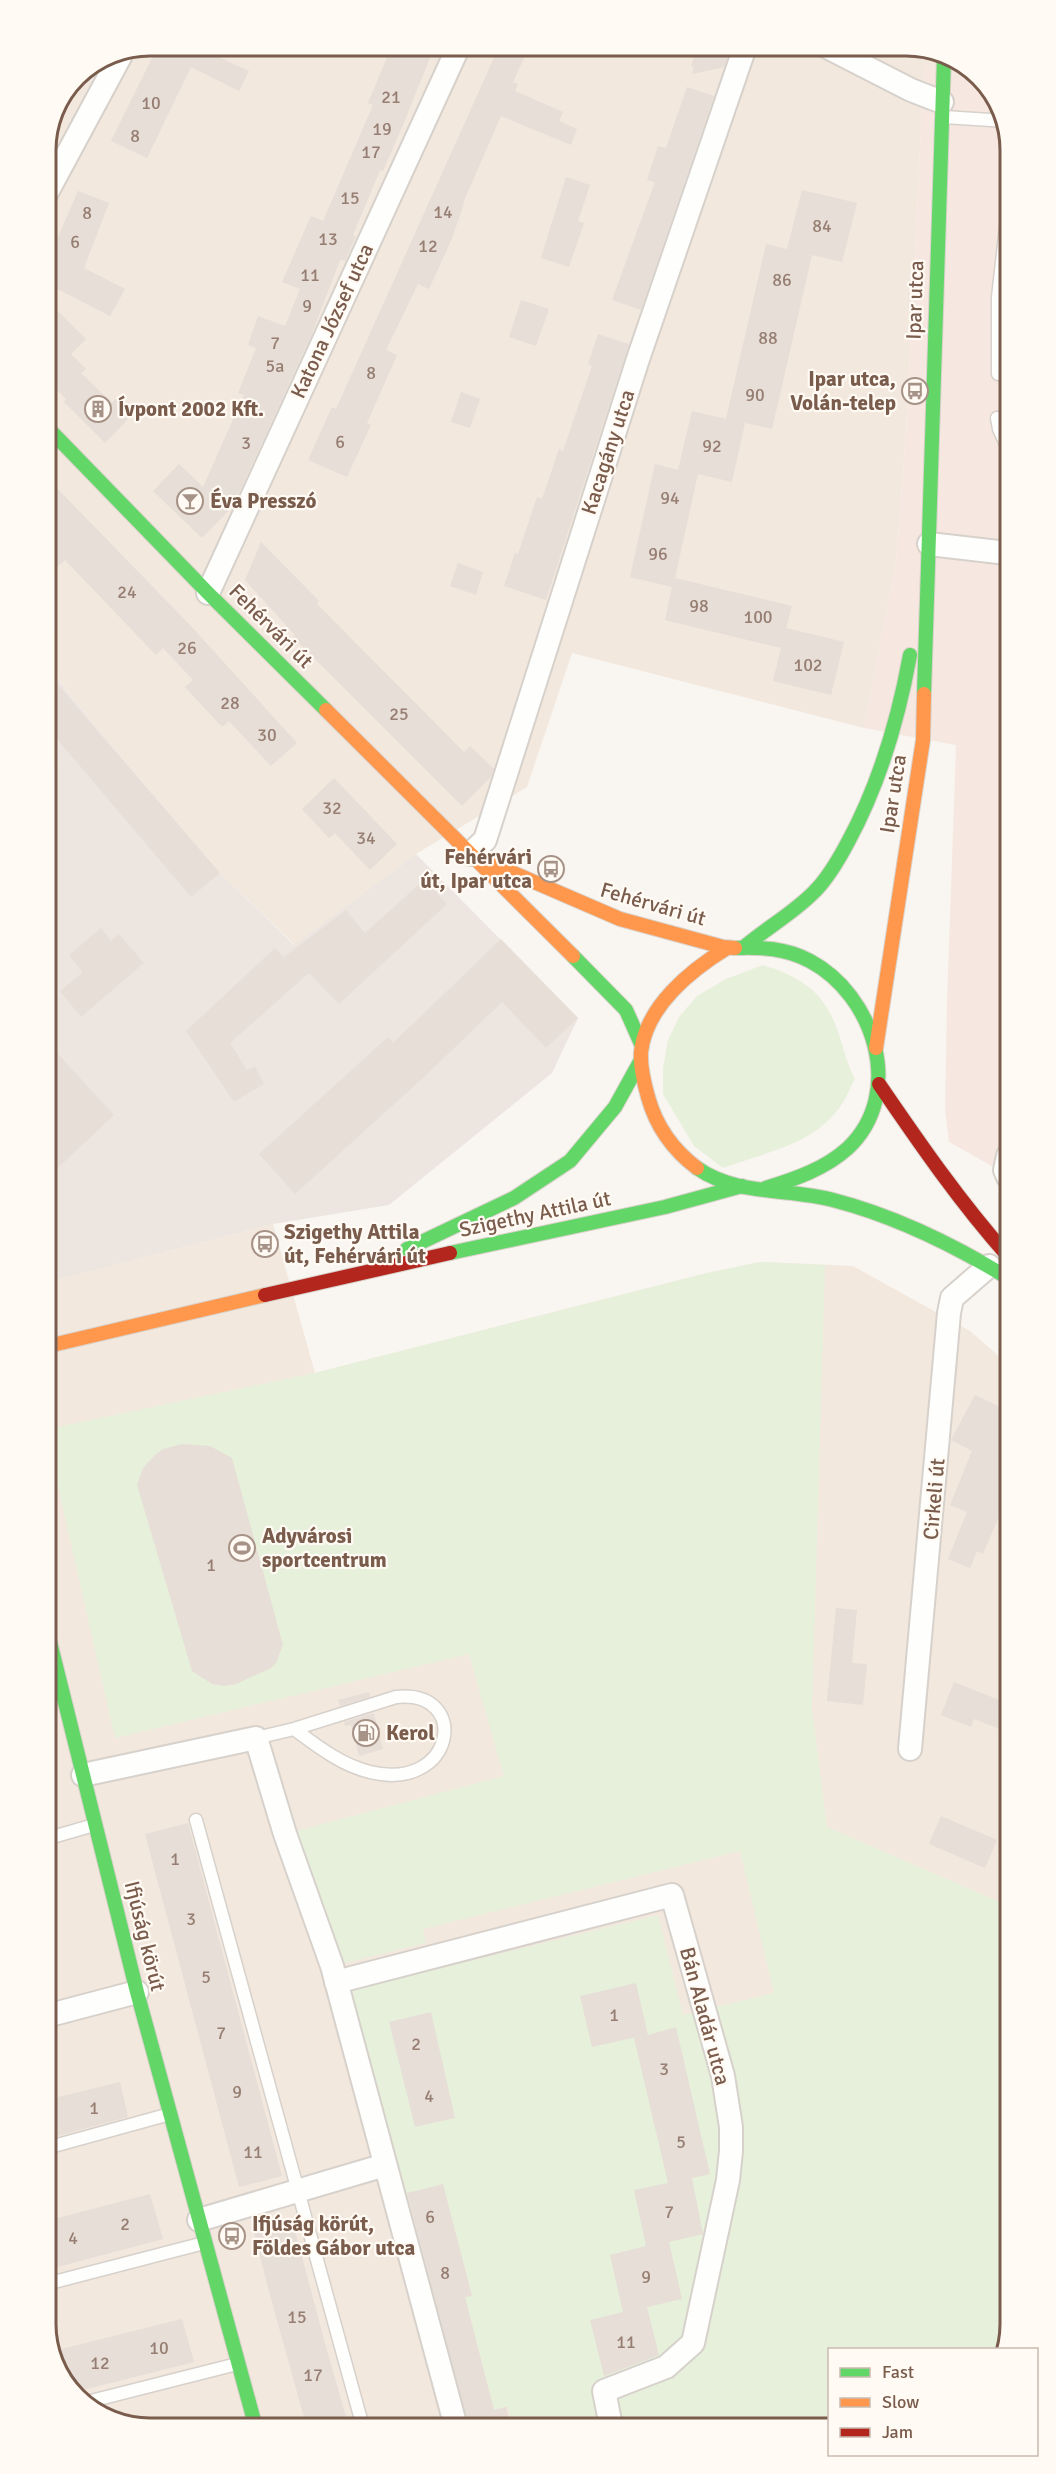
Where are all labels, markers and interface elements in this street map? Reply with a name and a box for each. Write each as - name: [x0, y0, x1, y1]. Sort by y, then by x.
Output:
- house number: 21: [381, 86, 401, 108]
- house number: 10: [141, 92, 161, 114]
- house number: 19: [372, 118, 392, 140]
- house number: 8: [130, 125, 140, 147]
- house number: 17: [361, 141, 381, 163]
- house number: 15: [340, 187, 360, 209]
- house number: 14: [433, 201, 453, 223]
- house number: 8: [82, 202, 92, 224]
- house number: 84: [812, 215, 832, 237]
- house number: 13: [318, 228, 338, 250]
- house number: 6: [70, 231, 80, 253]
- house number: 12: [418, 235, 438, 257]
- street label: Katona József utca: [285, 240, 379, 402]
- street label: Ipar utca: [901, 260, 929, 340]
- house number: 11: [300, 264, 320, 286]
- house number: 86: [772, 269, 792, 291]
- house number: 9: [302, 295, 312, 317]
- house number: 88: [758, 327, 778, 349]
- house number: 7: [270, 332, 280, 354]
- house number: 5a: [266, 355, 284, 377]
- house number: 8: [366, 362, 376, 384]
- place label: Ipar utca, Volán-telep: [790, 366, 896, 416]
- bus stop icon: Ipar utca, Volán-telep: [900, 376, 930, 406]
- house number: 90: [745, 384, 765, 406]
- street label: Kacagány utca: [576, 386, 640, 518]
- building icon: Ívpont 2002 Kft.: [83, 394, 113, 424]
- place label: Ívpont 2002 Kft.: [118, 395, 264, 422]
- house number: 6: [335, 431, 345, 453]
- house number: 3: [241, 432, 251, 454]
- house number: 92: [702, 435, 722, 457]
- bar icon: Éva Presszó: [175, 486, 205, 516]
- place label: Éva Presszó: [210, 487, 317, 514]
- house number: 94: [660, 487, 680, 509]
- house number: 96: [648, 543, 668, 565]
- street label: Fehérvári út: [223, 578, 319, 674]
- house number: 24: [117, 581, 137, 603]
- house number: 98: [689, 595, 709, 617]
- house number: 100: [743, 606, 773, 628]
- house number: 26: [177, 637, 197, 659]
- house number: 102: [793, 654, 823, 676]
- house number: 28: [220, 692, 240, 714]
- house number: 25: [389, 703, 409, 725]
- house number: 30: [257, 724, 277, 746]
- street label: Ipar utca: [874, 753, 912, 835]
- house number: 32: [322, 797, 342, 819]
- house number: 34: [356, 827, 376, 849]
- place label: Fehérvári út, Ipar utca: [420, 844, 532, 894]
- bus stop icon: Fehérvári út, Ipar utca: [536, 854, 566, 884]
- street label: Fehérvári út: [597, 877, 709, 931]
- street label: Szigethy Attila út: [457, 1185, 613, 1243]
- place label: Szigethy Attila út, Fehérvári út: [284, 1219, 426, 1269]
- bus stop icon: Szigethy Attila út, Fehérvári út: [250, 1229, 280, 1259]
- street label: Cirkeli út: [917, 1457, 951, 1541]
- place label: Adyvárosi sportcentrum: [262, 1523, 387, 1573]
- sports icon: Adyvárosi sportcentrum: [227, 1533, 257, 1563]
- house number: 1: [206, 1554, 216, 1576]
- fuel station icon: Kerol: [351, 1718, 381, 1748]
- place label: Kerol: [386, 1720, 435, 1746]
- house number: 1: [170, 1848, 180, 1870]
- street label: Ifjúság körút: [119, 1878, 171, 1994]
- house number: 3: [186, 1908, 196, 1930]
- street label: Bán Aladár utca: [674, 1944, 736, 2088]
- house number: 5: [201, 1966, 211, 1988]
- house number: 1: [609, 2004, 619, 2026]
- house number: 7: [216, 2022, 226, 2044]
- house number: 2: [411, 2033, 421, 2055]
- house number: 3: [659, 2058, 669, 2080]
- house number: 9: [232, 2081, 242, 2103]
- house number: 4: [424, 2085, 434, 2107]
- house number: 1: [89, 2097, 99, 2119]
- house number: 5: [676, 2131, 686, 2153]
- house number: 11: [243, 2141, 263, 2163]
- house number: 7: [664, 2201, 674, 2223]
- house number: 6: [425, 2206, 435, 2228]
- place label: Ifjúság körút, Földes Gábor utca: [252, 2211, 415, 2261]
- house number: 2: [120, 2213, 130, 2235]
- bus stop icon: Ifjúság körút, Földes Gábor utca: [217, 2221, 247, 2251]
- house number: 4: [68, 2227, 78, 2249]
- house number: 8: [440, 2262, 450, 2284]
- house number: 9: [641, 2266, 651, 2288]
- house number: 15: [287, 2306, 307, 2328]
- house number: 11: [616, 2331, 636, 2353]
- house number: 10: [149, 2337, 169, 2359]
- legend: [828, 2348, 1038, 2456]
- house number: 12: [90, 2352, 110, 2374]
- text: Fast: [882, 2361, 914, 2383]
- house number: 17: [303, 2364, 323, 2386]
- text: Slow: [882, 2391, 919, 2413]
- text: Jam: [882, 2421, 913, 2443]

